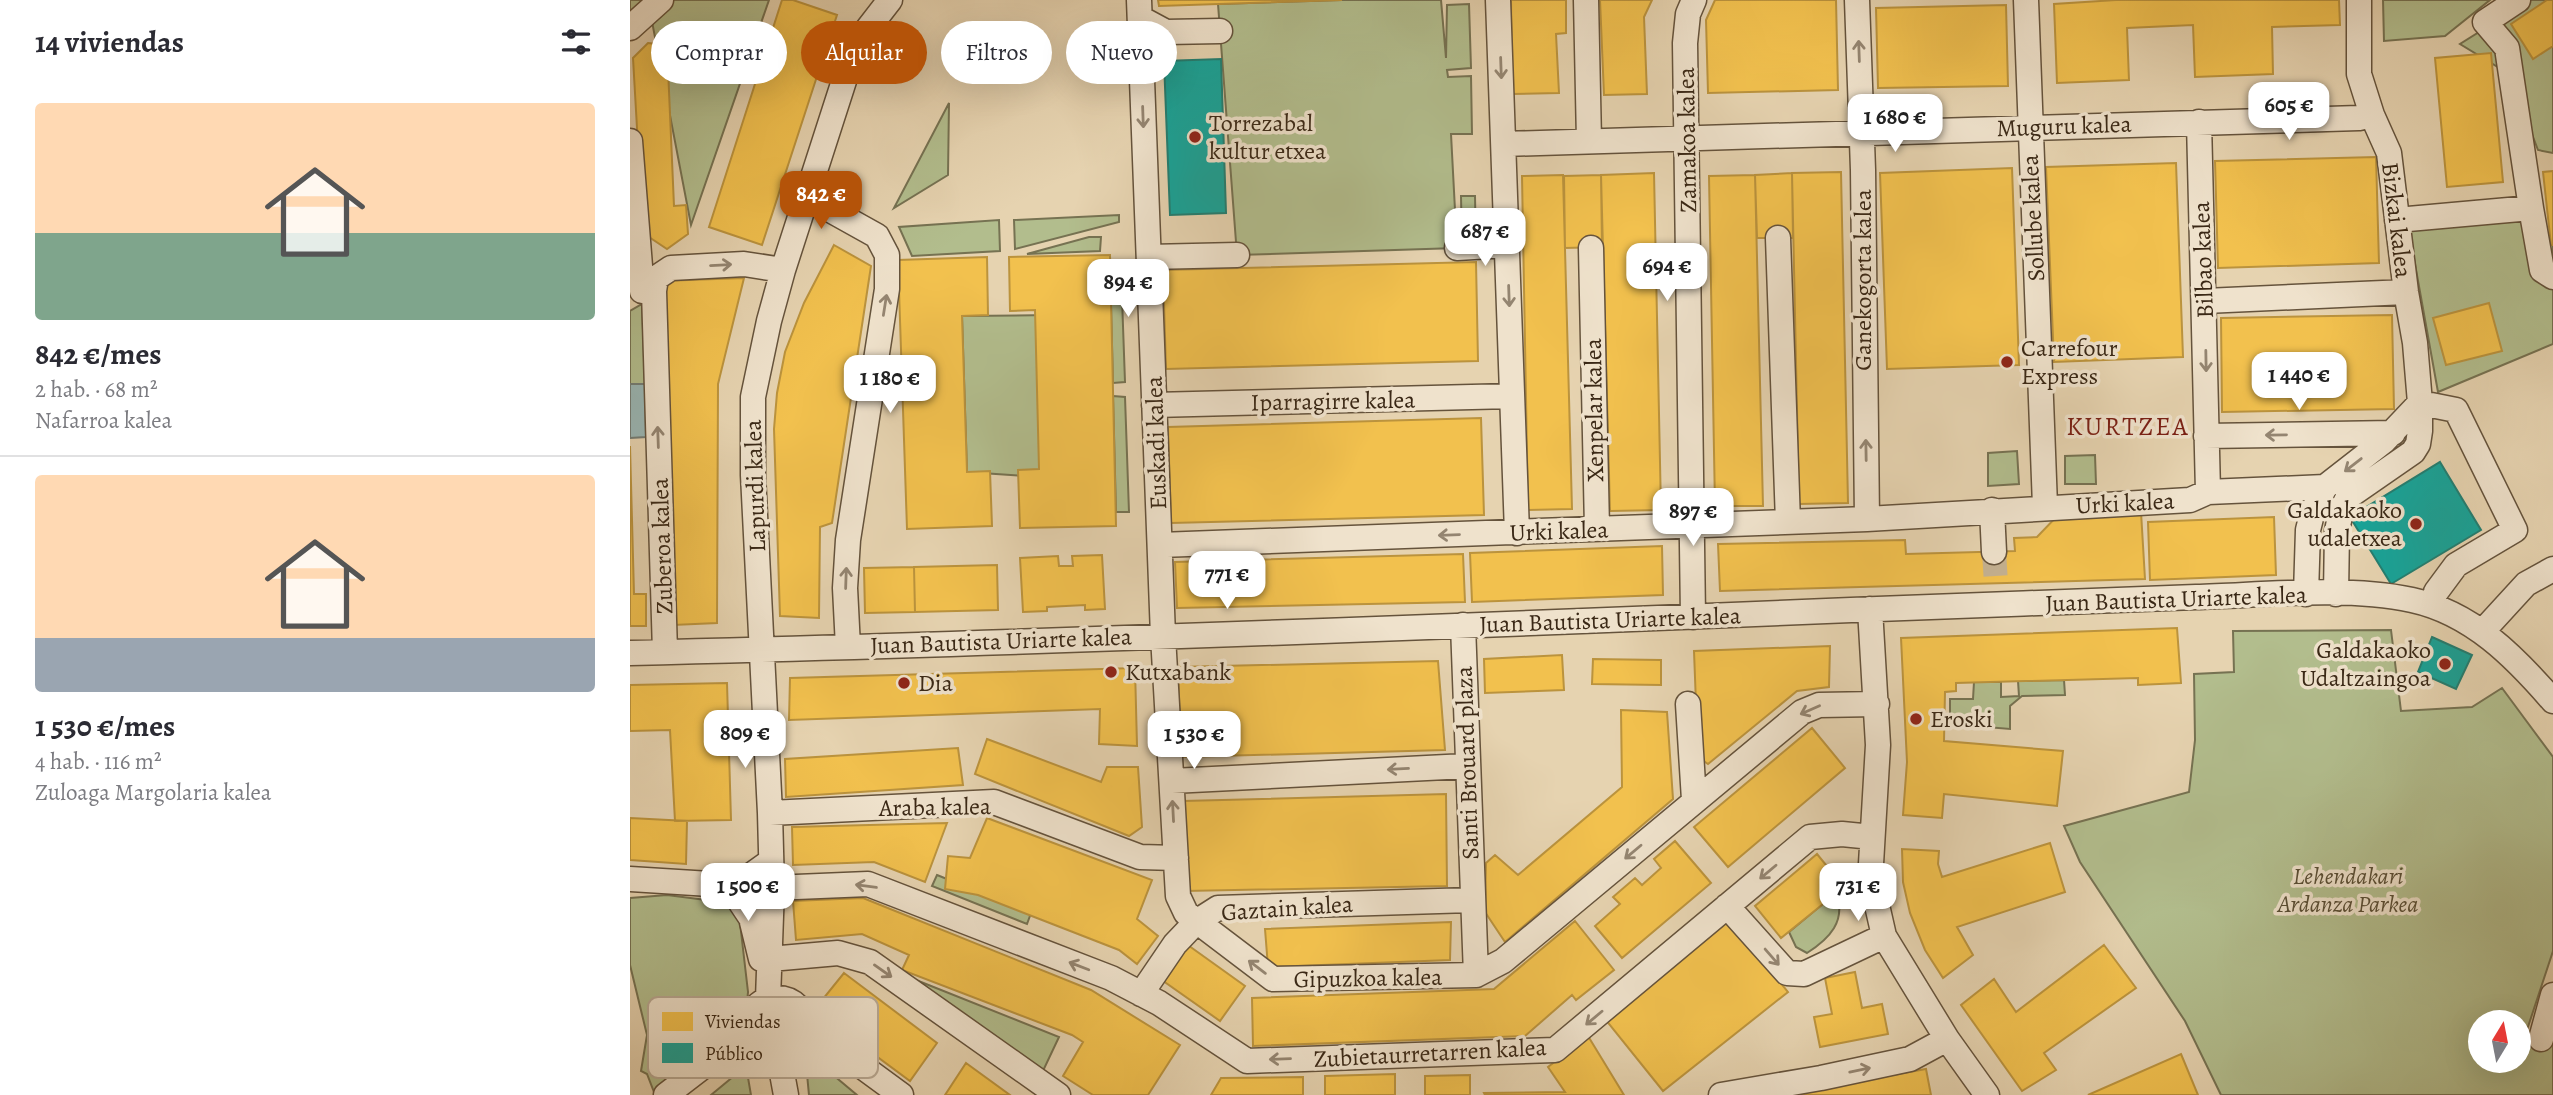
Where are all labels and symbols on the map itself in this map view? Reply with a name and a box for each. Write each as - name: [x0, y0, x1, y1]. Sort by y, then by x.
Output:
- one-way arrow: [1853, 40, 1866, 63]
- one-way arrow: [1495, 56, 1508, 79]
- street label: Zamakoa kalea: [1670, 66, 1704, 213]
- pin: 605 €: [2240, 82, 2338, 142]
- pin: 1 680 €: [1830, 94, 1960, 154]
- one-way arrow: [1137, 105, 1150, 128]
- place label: Torrezabal kultur etxea: [1209, 107, 1327, 167]
- street label: Muguru kalea: [1996, 108, 2133, 144]
- marker: Torrezabal kultur etxea: [1187, 129, 1203, 145]
- street label: Sollube kalea: [2014, 153, 2052, 282]
- street label: Bizkai kalea: [2374, 160, 2420, 281]
- pin: 842 €: [772, 172, 870, 231]
- street label: Ganekogorta kalea: [1847, 188, 1879, 371]
- street label: Bilbao kalea: [2185, 200, 2221, 319]
- pin: 687 €: [1436, 208, 1534, 268]
- pin: 694 €: [1618, 244, 1716, 303]
- one-way arrow: [709, 258, 732, 271]
- pin: 894 €: [1079, 260, 1177, 319]
- one-way arrow: [1502, 284, 1516, 307]
- one-way arrow: [879, 294, 892, 317]
- place label: Carrefour Express: [2021, 332, 2118, 392]
- street label: Xenpelar kalea: [1577, 337, 1611, 482]
- one-way arrow: [2199, 349, 2213, 372]
- pin: 1 440 €: [2234, 352, 2364, 412]
- marker: Carrefour Express: [1999, 354, 2015, 370]
- pin: 1 180 €: [825, 356, 955, 415]
- street label: Euskadi kalea: [1138, 375, 1174, 510]
- street label: Iparragirre kalea: [1250, 384, 1416, 418]
- district label: KURTZEA: [2066, 409, 2190, 444]
- street label: Lapurdi kalea: [737, 418, 773, 553]
- one-way arrow: [652, 425, 665, 448]
- one-way arrow: [2265, 428, 2288, 442]
- one-way arrow: [1859, 439, 1872, 462]
- one-way arrow: [2344, 458, 2362, 473]
- street label: Zuberoa kalea: [644, 476, 680, 615]
- street label: Urki kalea: [2075, 484, 2176, 522]
- pin: 897 €: [1644, 489, 1742, 548]
- place label: Galdakaoko udaletxea: [2287, 494, 2403, 554]
- street label: Urki kalea: [1509, 513, 1610, 549]
- marker: Galdakaoko udaletxea: [2408, 516, 2424, 532]
- one-way arrow: [1438, 528, 1461, 541]
- pin: 771 €: [1178, 552, 1276, 611]
- one-way arrow: [839, 567, 853, 590]
- street label: Juan Bautista Uriarte kalea: [2045, 578, 2308, 620]
- street label: Juan Bautista Uriarte kalea: [1479, 599, 1742, 641]
- street label: Juan Bautista Uriarte kalea: [870, 620, 1133, 662]
- place label: Galdakaoko Udaltzaingoa: [2300, 634, 2432, 694]
- place label: Kutxabank: [1125, 656, 1231, 688]
- marker: Galdakaoko Udaltzaingoa: [2437, 656, 2453, 672]
- marker: Kutxabank: [1103, 664, 1119, 680]
- street label: Santi Brouard plaza: [1448, 665, 1486, 860]
- place label: Dia: [918, 667, 954, 699]
- marker: Dia: [896, 675, 912, 691]
- place label: Eroski: [1930, 703, 1993, 735]
- one-way arrow: [1800, 704, 1821, 717]
- pin: 809 €: [696, 710, 794, 770]
- marker: Eroski: [1908, 711, 1924, 727]
- pin: 1 530 €: [1129, 712, 1259, 771]
- one-way arrow: [1387, 763, 1410, 776]
- street label: Araba kalea: [878, 790, 992, 824]
- one-way arrow: [1167, 799, 1180, 822]
- one-way arrow: [1624, 844, 1642, 860]
- park label: Lehendakari Ardanza Parkea: [2276, 860, 2418, 920]
- pin: 1 500 €: [683, 864, 813, 923]
- one-way arrow: [1760, 864, 1778, 879]
- pin: 731 €: [1809, 864, 1907, 923]
- one-way arrow: [855, 880, 878, 893]
- street label: Gaztain kalea: [1220, 887, 1355, 929]
- one-way arrow: [1764, 948, 1780, 966]
- one-way arrow: [1069, 958, 1090, 971]
- one-way arrow: [1247, 960, 1266, 975]
- street label: Gipuzkoa kalea: [1293, 961, 1443, 995]
- one-way arrow: [873, 964, 892, 978]
- legend: [648, 997, 878, 1078]
- text: Viviendas: [704, 1009, 781, 1035]
- one-way arrow: [1585, 1010, 1603, 1025]
- north arrow: [2468, 1010, 2530, 1073]
- street label: Zubietaurretarren kalea: [1313, 1031, 1548, 1075]
- text: Público: [705, 1041, 763, 1067]
- one-way arrow: [1269, 1053, 1292, 1066]
- one-way arrow: [1848, 1062, 1871, 1076]

